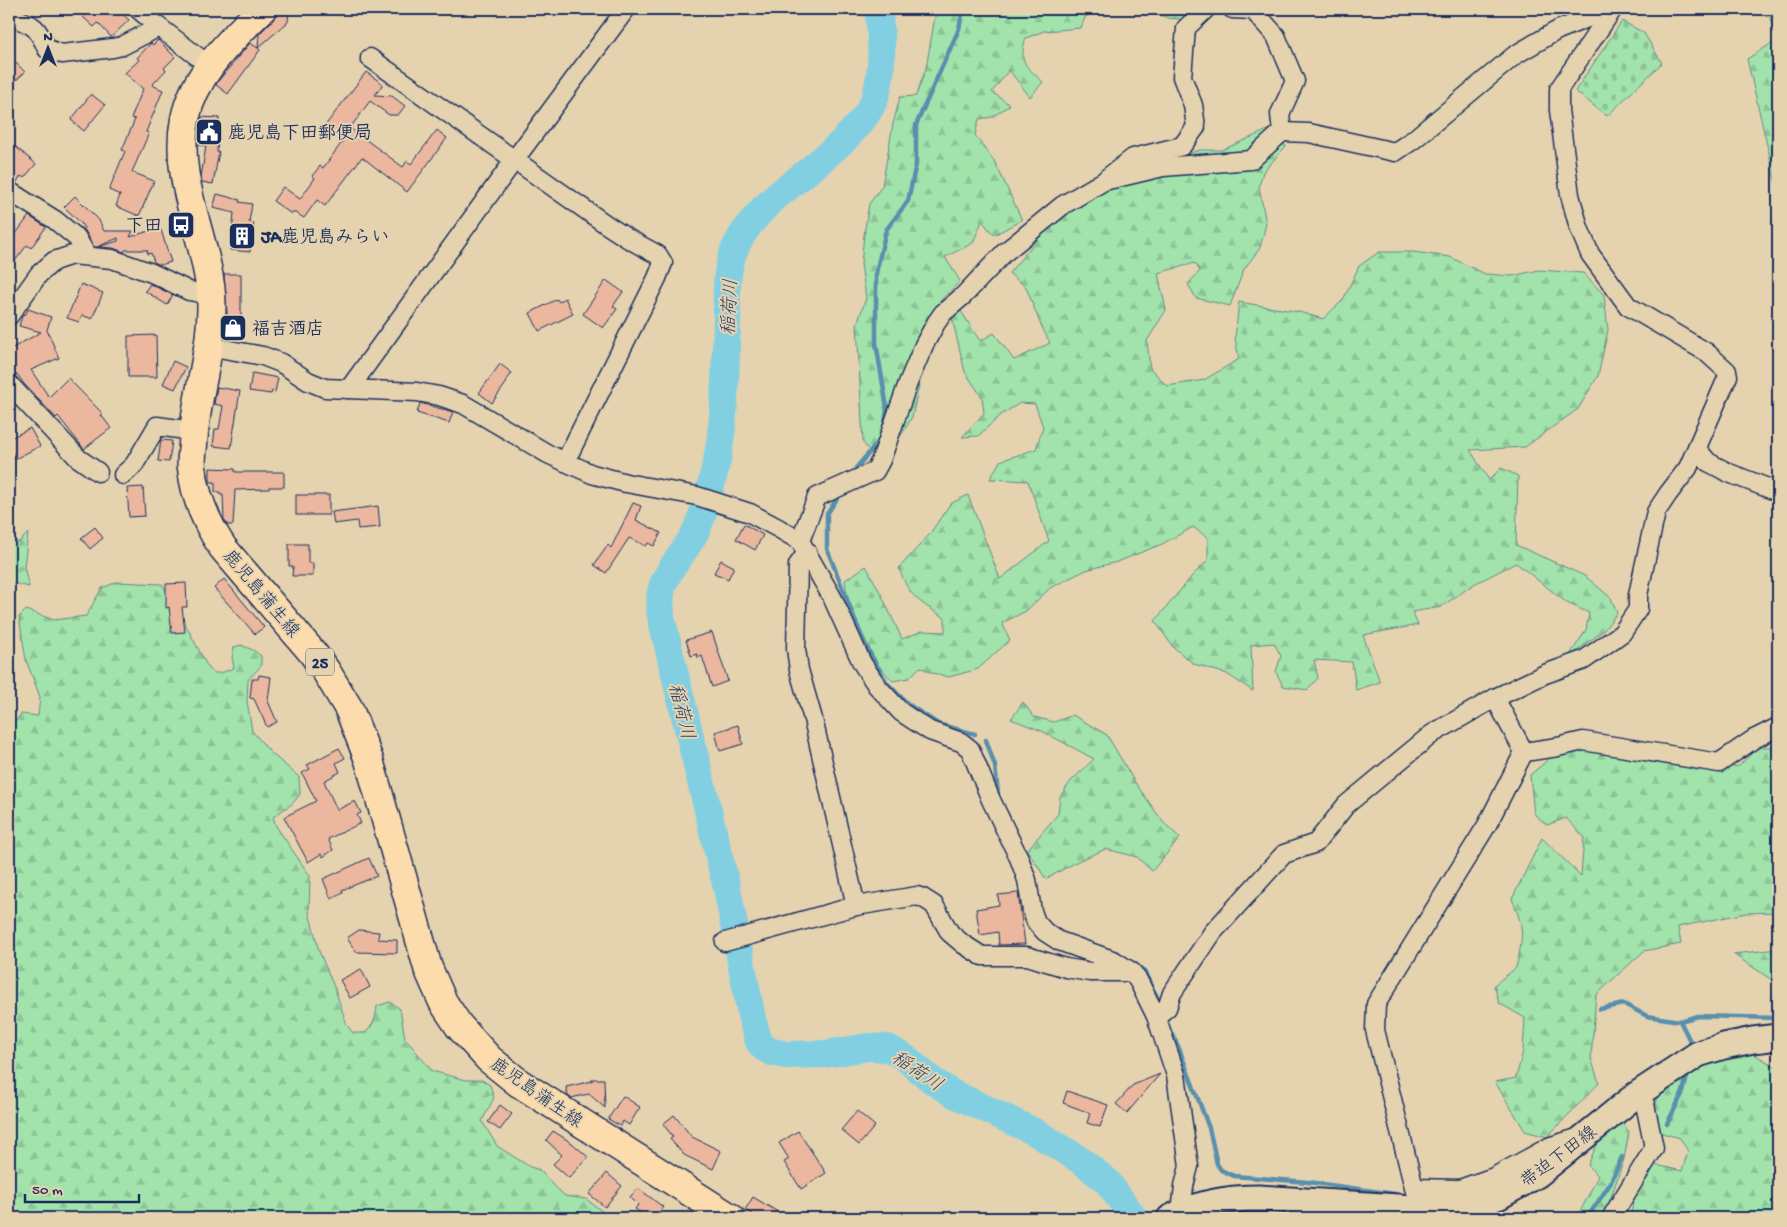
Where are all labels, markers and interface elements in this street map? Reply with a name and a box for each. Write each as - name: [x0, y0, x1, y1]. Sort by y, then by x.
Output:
- north arrow: [22, 22, 72, 72]
- text: N: [43, 29, 53, 46]
- public building icon: 鹿児島下田郵便局: [194, 117, 224, 147]
- place label: 鹿児島下田郵便局: [228, 123, 372, 145]
- bus stop icon: 下田: [166, 210, 196, 240]
- place label: 下田: [126, 217, 162, 238]
- building icon: JA鹿児島みらい: [227, 221, 257, 251]
- place label: JA鹿児島みらい: [260, 227, 389, 249]
- water label: 稲荷川: [718, 278, 744, 336]
- shop icon: 福吉酒店: [218, 313, 248, 343]
- place label: 福吉酒店: [252, 319, 324, 341]
- street label: 鹿児島蒲生線: [217, 546, 304, 643]
- road number: 25: [306, 649, 334, 676]
- water label: 稲荷川: [662, 681, 699, 742]
- water label: 稲荷川: [886, 1047, 947, 1098]
- street label: 鹿児島蒲生線: [485, 1054, 586, 1134]
- street label: 帯迫下田線: [1517, 1122, 1602, 1193]
- scale bar: [25, 1172, 139, 1204]
- text: 50 m: [32, 1182, 63, 1200]

